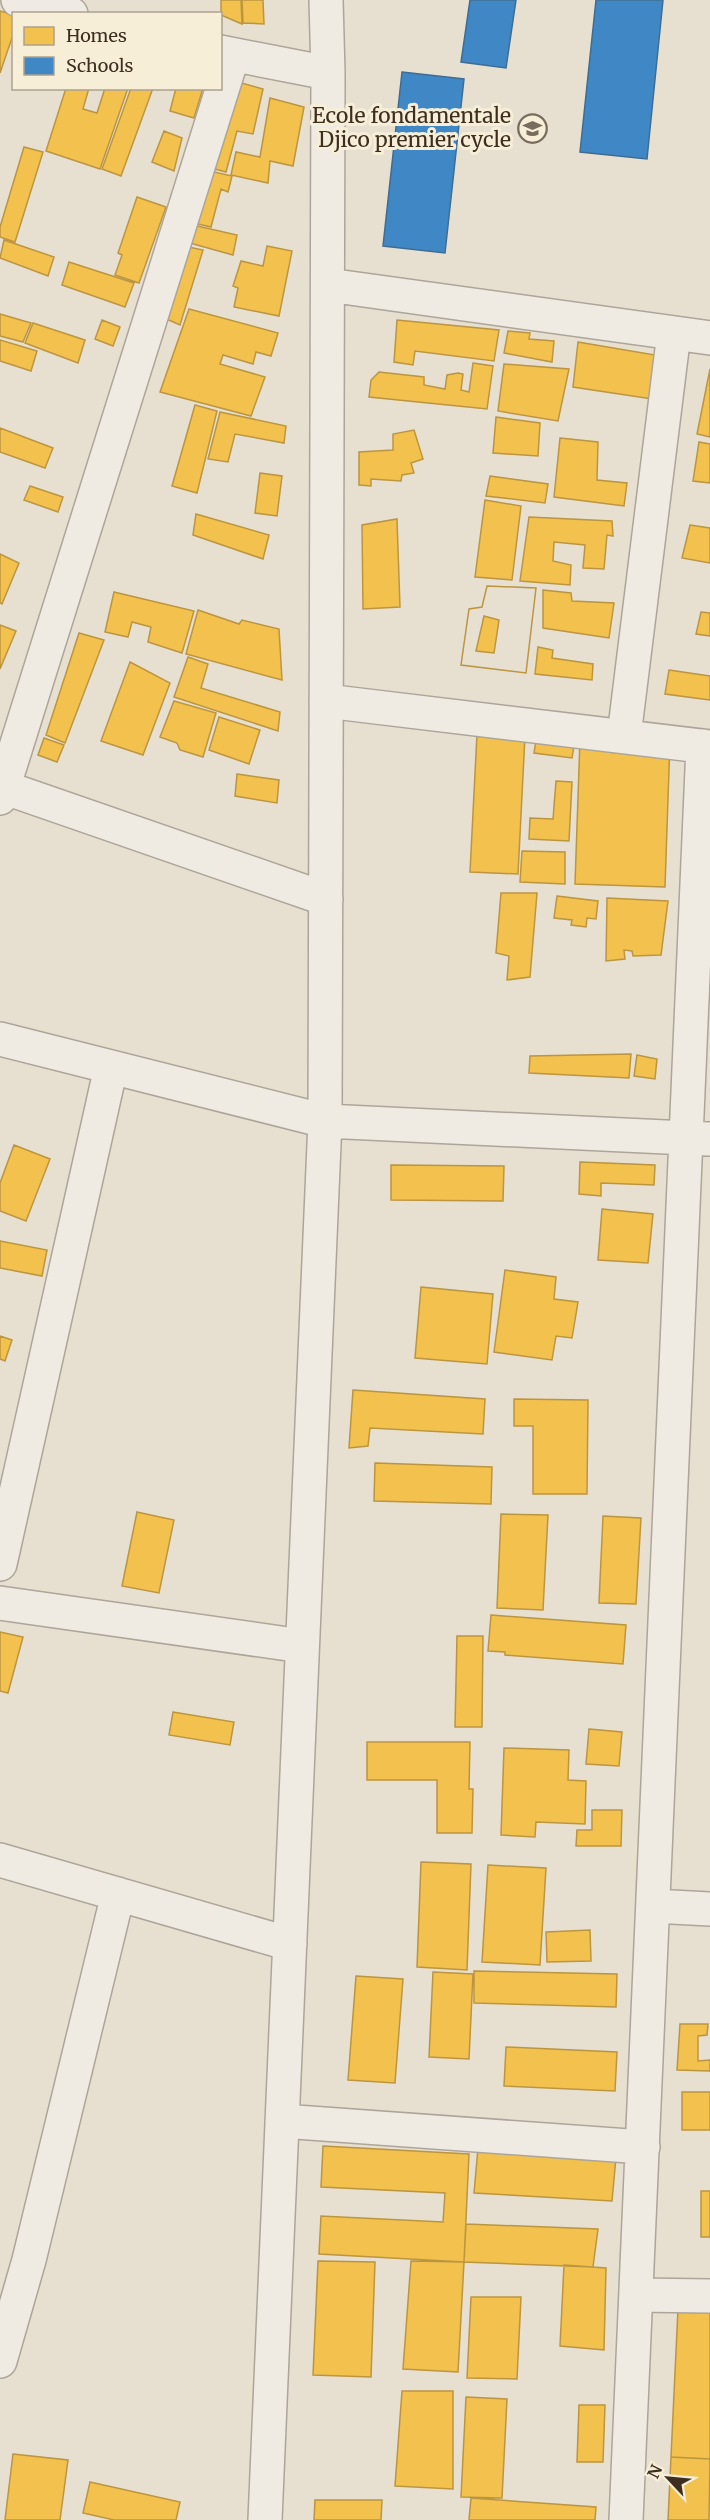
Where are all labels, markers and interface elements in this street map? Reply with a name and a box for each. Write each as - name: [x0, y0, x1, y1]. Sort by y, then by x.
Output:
- legend: [12, 12, 222, 90]
- text: Homes: [66, 24, 127, 47]
- text: Schools: [66, 54, 134, 77]
- place label: Ecole fondamentale Djico premier cycle: [312, 102, 511, 153]
- school or university icon: Ecole fondamentale Djico premier cycle: [516, 112, 548, 144]
- north arrow: [638, 2448, 698, 2508]
- text: N: [643, 2461, 666, 2481]

